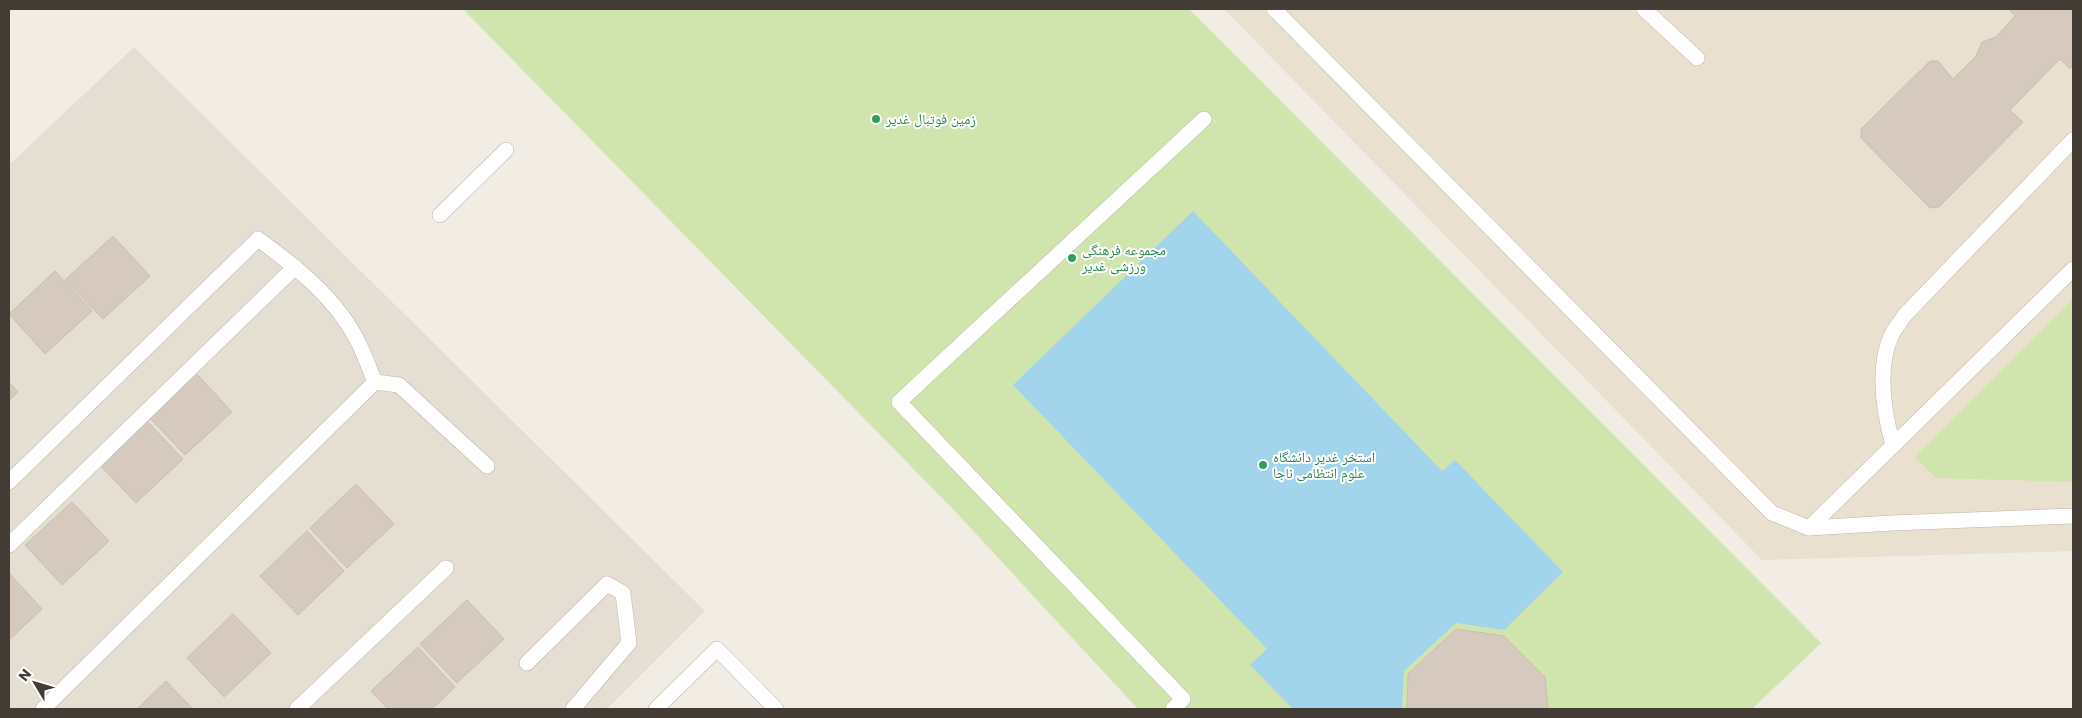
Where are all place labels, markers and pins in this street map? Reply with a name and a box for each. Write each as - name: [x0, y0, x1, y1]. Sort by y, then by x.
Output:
- place label: زمین فوتبال غدیر: [885, 109, 976, 129]
- marker: زمین فوتبال غدیر: [870, 113, 882, 125]
- place label: مجموعه فرهنگی ورزشی غدیر: [1081, 240, 1166, 276]
- marker: مجموعه فرهنگی ورزشی غدیر: [1066, 252, 1078, 264]
- place label: استخر غدیر دانشگاه علوم انتظامی ناجا: [1273, 447, 1375, 483]
- marker: استخر غدیر دانشگاه علوم انتظامی ناجا: [1257, 459, 1269, 471]

